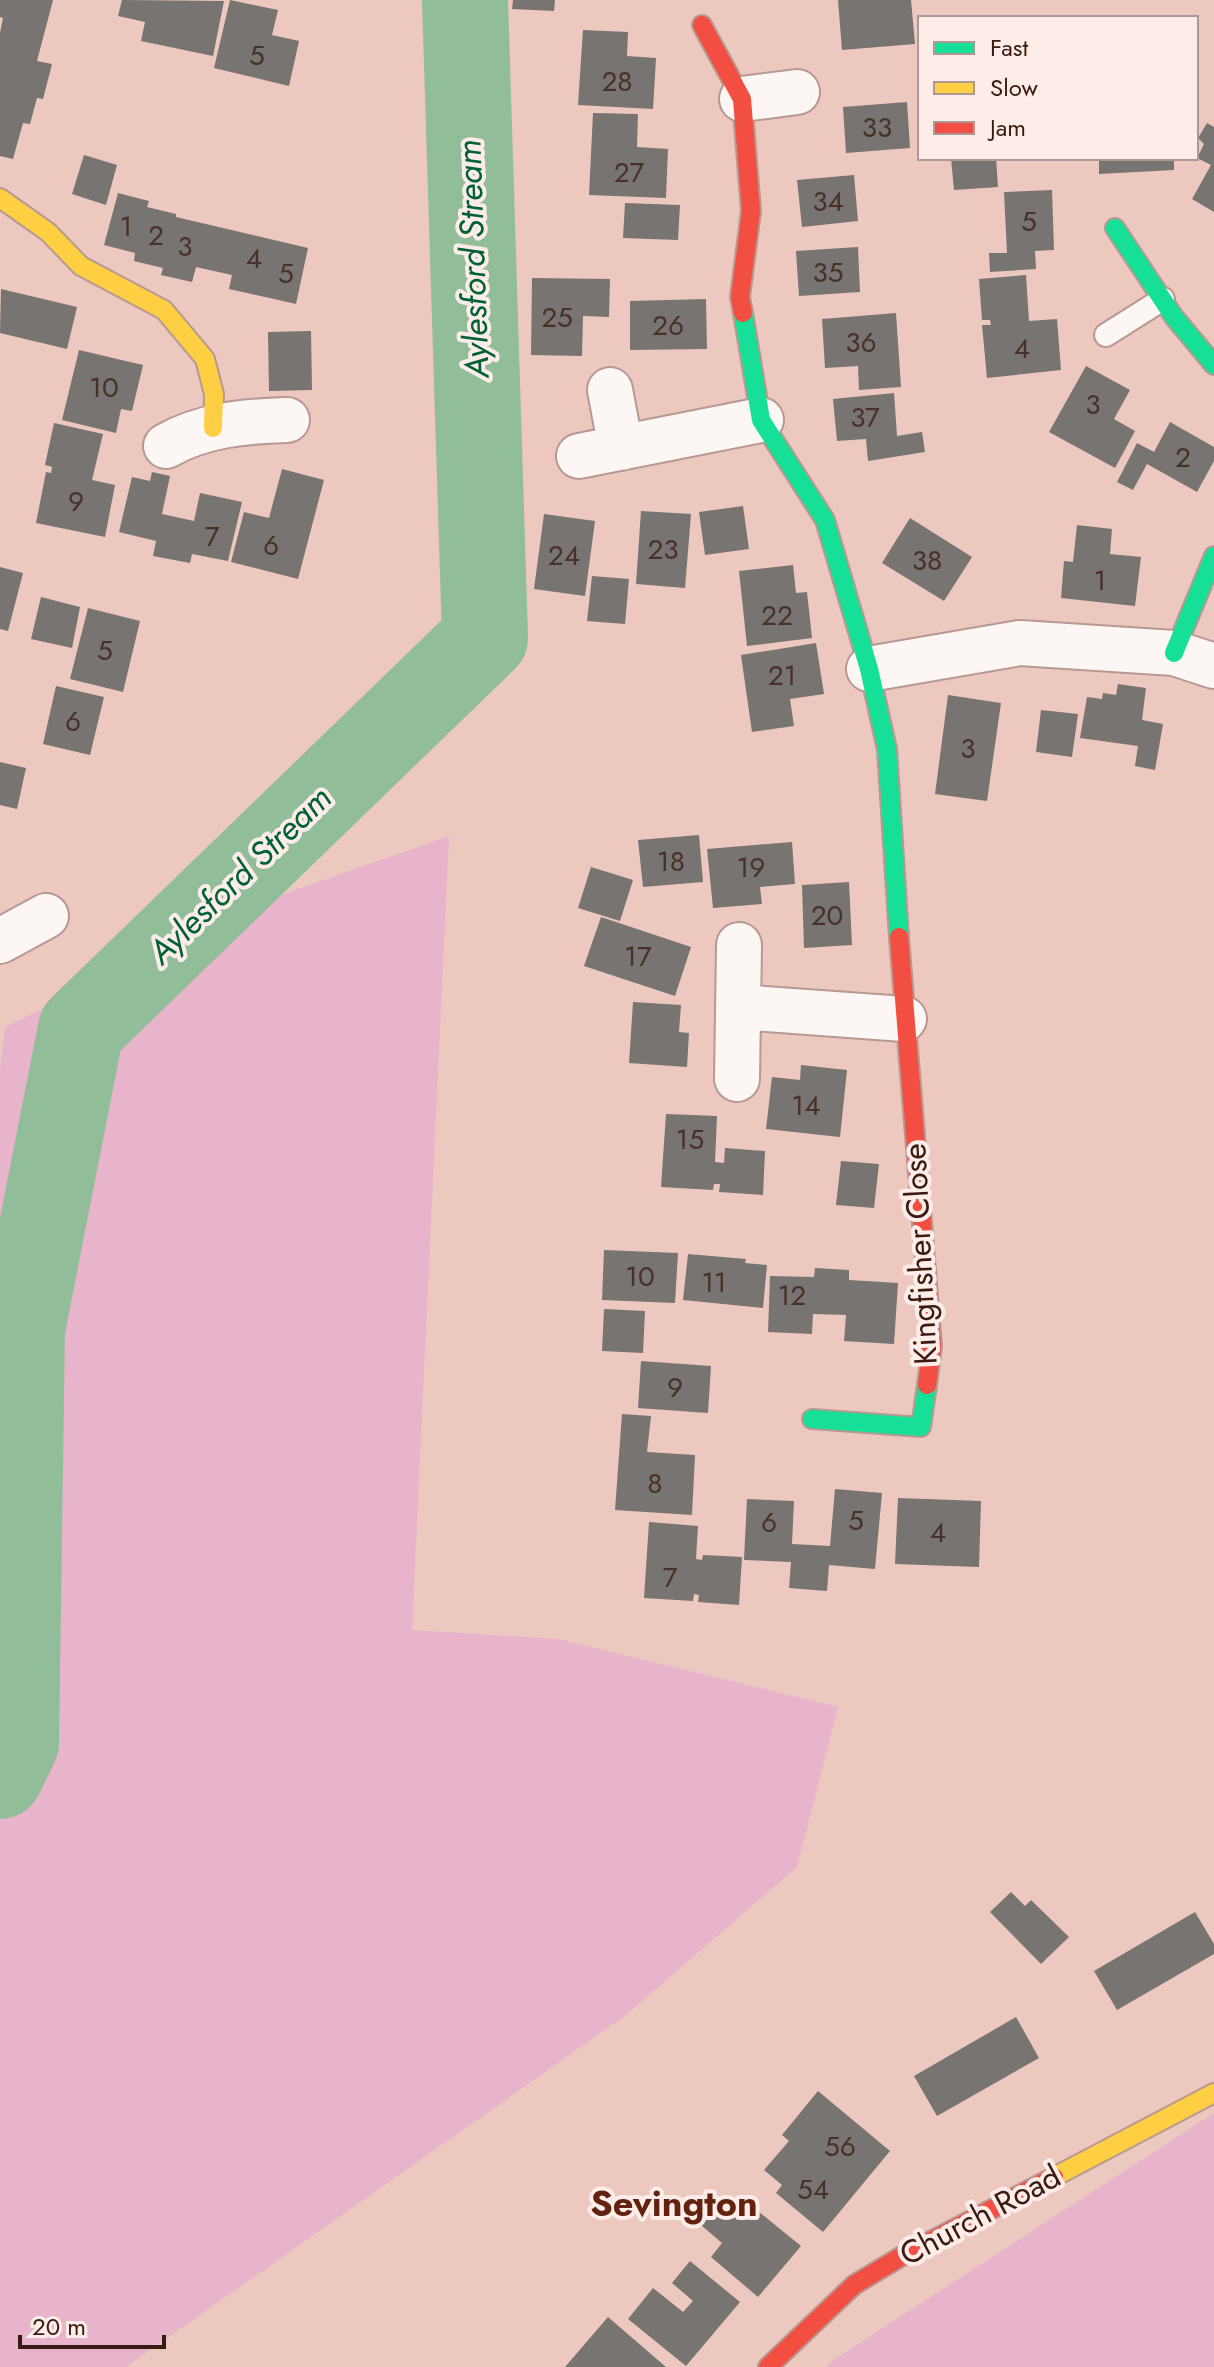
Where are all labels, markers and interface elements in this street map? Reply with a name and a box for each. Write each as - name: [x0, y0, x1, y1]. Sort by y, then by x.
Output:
- legend: [918, 16, 1198, 160]
- text: Fast: [990, 30, 1028, 65]
- house number: 5: [249, 35, 265, 76]
- house number: 28: [601, 61, 633, 102]
- text: Slow: [990, 70, 1038, 105]
- house number: 33: [862, 107, 892, 148]
- text: Jam: [987, 110, 1026, 145]
- water label: Aylesford Stream: [444, 139, 502, 380]
- house number: 27: [614, 152, 645, 193]
- house number: 34: [812, 181, 844, 222]
- house number: 5: [1021, 201, 1037, 242]
- house number: 1: [120, 206, 132, 247]
- house number: 2: [148, 215, 164, 256]
- house number: 3: [177, 226, 193, 267]
- house number: 4: [246, 238, 262, 279]
- house number: 35: [812, 252, 844, 293]
- house number: 5: [278, 253, 294, 294]
- house number: 25: [541, 297, 573, 338]
- house number: 26: [652, 305, 684, 346]
- house number: 36: [845, 322, 877, 363]
- house number: 4: [1014, 328, 1030, 369]
- house number: 10: [89, 367, 119, 408]
- house number: 3: [1085, 384, 1101, 425]
- house number: 37: [850, 397, 880, 438]
- house number: 2: [1175, 437, 1191, 478]
- house number: 9: [68, 481, 84, 522]
- house number: 7: [205, 516, 220, 557]
- house number: 6: [263, 525, 279, 566]
- house number: 23: [647, 529, 679, 570]
- house number: 24: [548, 535, 580, 576]
- house number: 38: [912, 540, 942, 581]
- house number: 1: [1094, 560, 1106, 601]
- house number: 22: [761, 595, 793, 636]
- house number: 5: [97, 630, 113, 671]
- house number: 21: [768, 655, 796, 696]
- house number: 6: [65, 701, 81, 742]
- house number: 3: [960, 728, 976, 769]
- water label: Aylesford Stream: [136, 774, 343, 976]
- house number: 18: [657, 841, 685, 882]
- house number: 19: [737, 847, 765, 888]
- house number: 20: [811, 895, 843, 936]
- house number: 17: [624, 936, 652, 977]
- house number: 14: [792, 1085, 820, 1126]
- house number: 15: [676, 1119, 704, 1160]
- street label: Kingfisher Close: [891, 1142, 949, 1366]
- house number: 10: [625, 1256, 655, 1297]
- house number: 11: [701, 1262, 727, 1303]
- house number: 12: [778, 1275, 806, 1316]
- house number: 9: [667, 1367, 683, 1408]
- house number: 8: [647, 1463, 663, 1504]
- house number: 5: [848, 1500, 864, 1541]
- house number: 6: [761, 1502, 777, 1543]
- house number: 4: [930, 1512, 946, 1553]
- house number: 7: [663, 1557, 678, 1598]
- house number: 56: [824, 2126, 856, 2167]
- street label: Church Road: [891, 2153, 1069, 2277]
- house number: 54: [797, 2169, 829, 2210]
- district label: Sevington: [590, 2177, 758, 2229]
- scale bar: [20, 2299, 164, 2349]
- text: 20 m: [32, 2309, 86, 2344]

